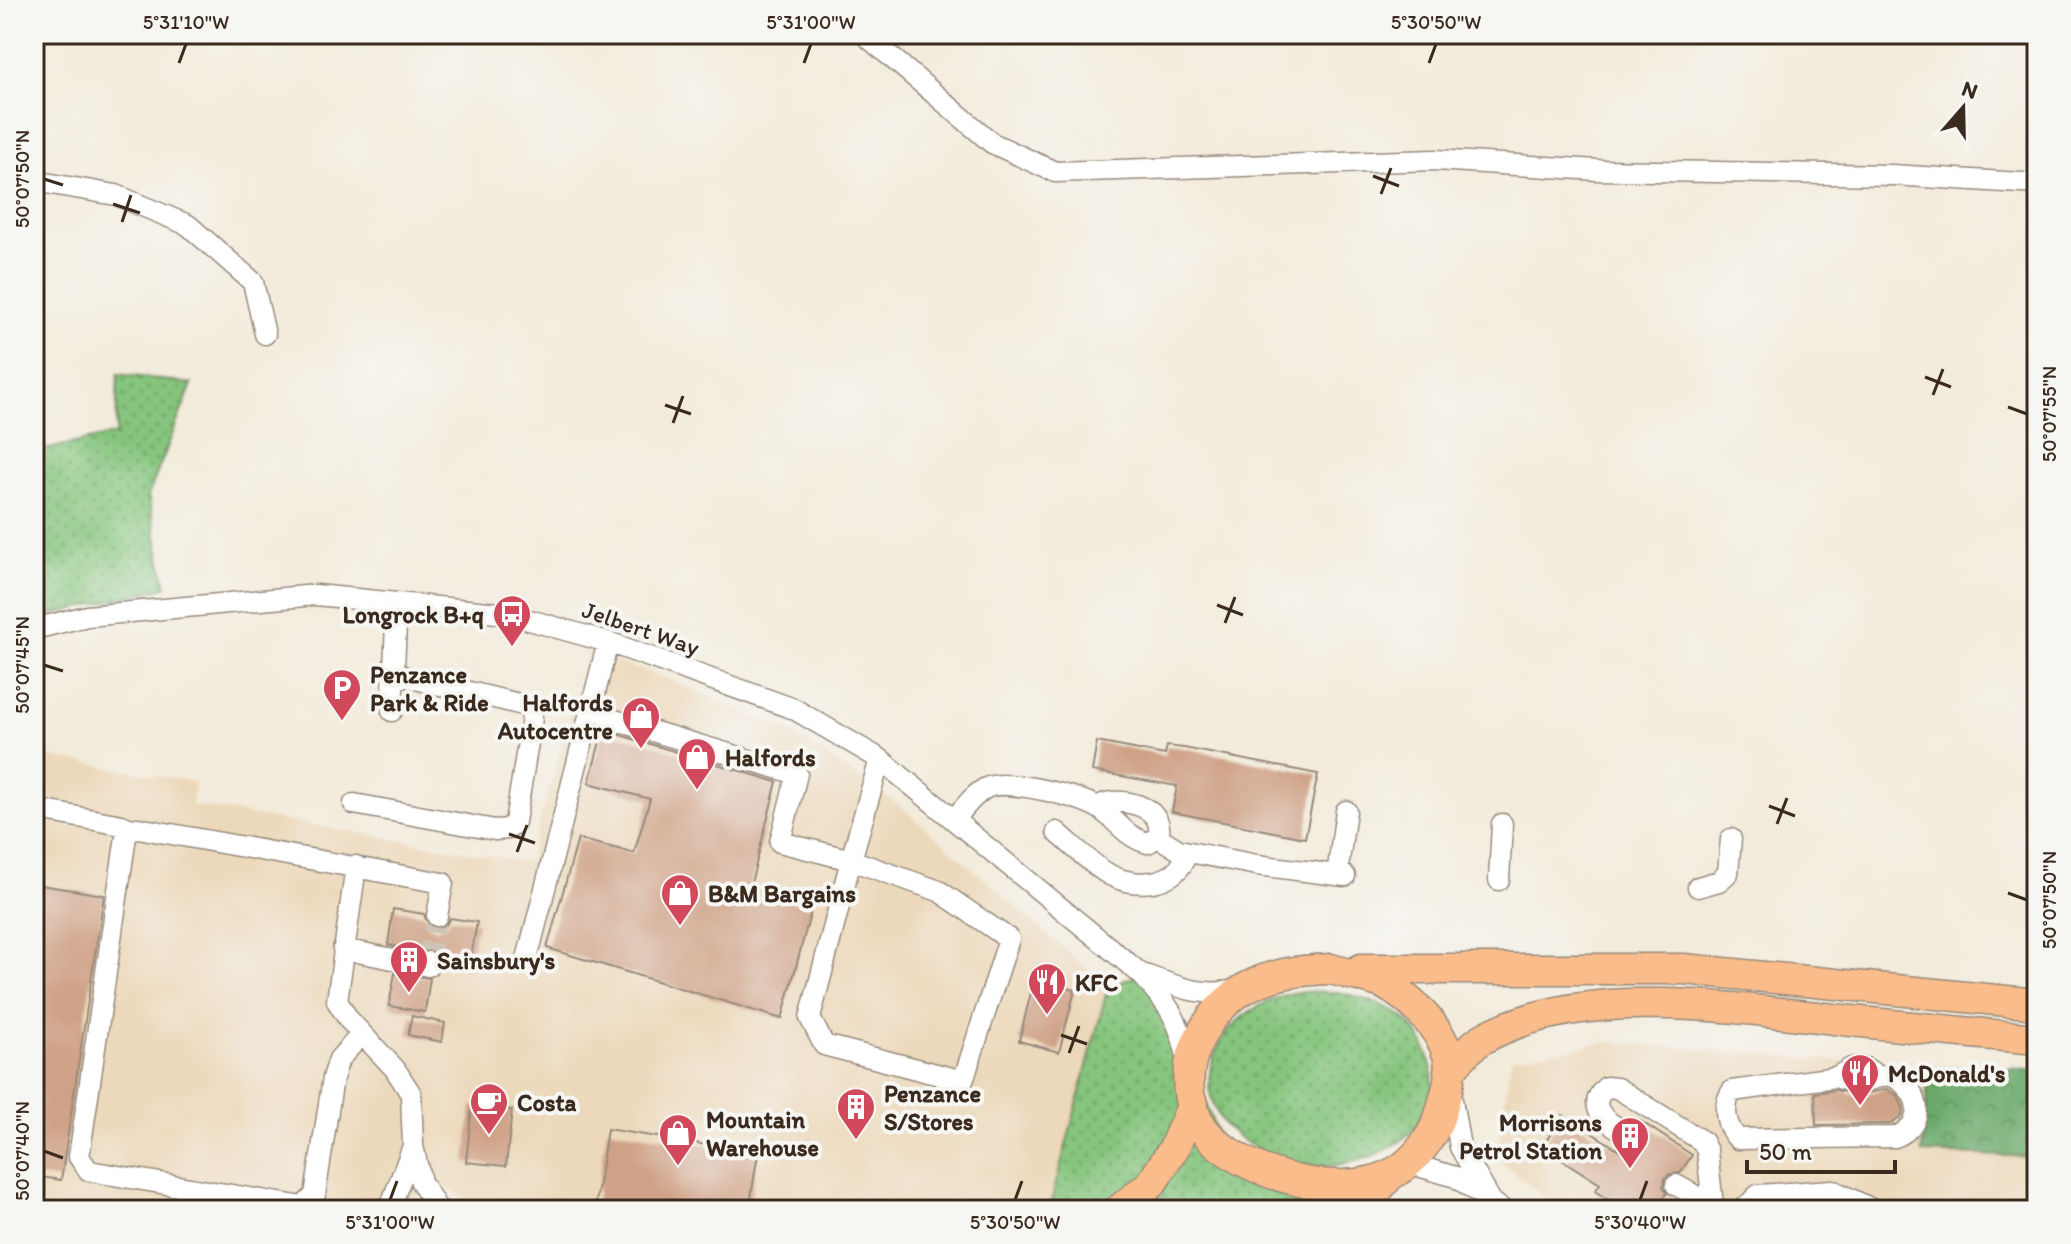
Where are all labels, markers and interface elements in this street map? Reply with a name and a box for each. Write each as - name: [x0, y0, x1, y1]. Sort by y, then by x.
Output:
- text: 5°31'10"W: [143, 10, 229, 34]
- text: 5°31'00"W: [766, 10, 856, 34]
- text: 5°30'50"W: [1391, 10, 1481, 34]
- north arrow: [1923, 68, 2003, 148]
- text: N: [1958, 74, 1981, 105]
- text: 50°07'50"N: [10, 130, 34, 228]
- text: 50°07'55"N: [2037, 366, 2061, 462]
- bus stop icon: Longrock B+q: [491, 593, 533, 648]
- street label: Jelbert Way: [579, 594, 703, 662]
- place label: Longrock B+q: [343, 600, 484, 630]
- text: 50°07'45"N: [10, 616, 34, 714]
- place label: Penzance Park & Ride: [370, 660, 489, 717]
- parking icon: Penzance Park & Ride: [321, 667, 363, 722]
- place label: Halfords Autocentre: [497, 688, 613, 745]
- shop icon: Halfords Autocentre: [620, 695, 662, 750]
- shop icon: Halfords: [676, 736, 718, 791]
- place label: Halfords: [725, 743, 816, 772]
- text: 50°07'50"N: [2037, 851, 2061, 949]
- shop icon: B&M Bargains: [659, 872, 701, 927]
- place label: B&M Bargains: [708, 879, 856, 909]
- building icon: Sainsbury's: [388, 939, 430, 994]
- place label: Sainsbury's: [437, 946, 556, 976]
- restaurant icon: KFC: [1026, 961, 1068, 1016]
- place label: KFC: [1075, 968, 1118, 997]
- restaurant icon: McDonald's: [1839, 1052, 1881, 1107]
- place label: McDonald's: [1888, 1059, 2006, 1088]
- place label: Penzance S/Stores: [884, 1079, 981, 1136]
- cafe icon: Costa: [468, 1081, 510, 1136]
- building icon: Penzance S/Stores: [835, 1086, 877, 1141]
- place label: Costa: [517, 1088, 576, 1117]
- text: 50°07'40"N: [10, 1101, 34, 1201]
- place label: Mountain Warehouse: [706, 1105, 819, 1162]
- place label: Morrisons Petrol Station: [1459, 1108, 1602, 1165]
- shop icon: Mountain Warehouse: [657, 1112, 699, 1167]
- building icon: Morrisons Petrol Station: [1609, 1115, 1651, 1170]
- scale bar: [1747, 1124, 1895, 1174]
- text: 50 m: [1759, 1137, 1812, 1166]
- text: 5°31'00"W: [345, 1210, 435, 1234]
- text: 5°30'50"W: [970, 1210, 1060, 1234]
- text: 5°30'40"W: [1594, 1210, 1686, 1234]

